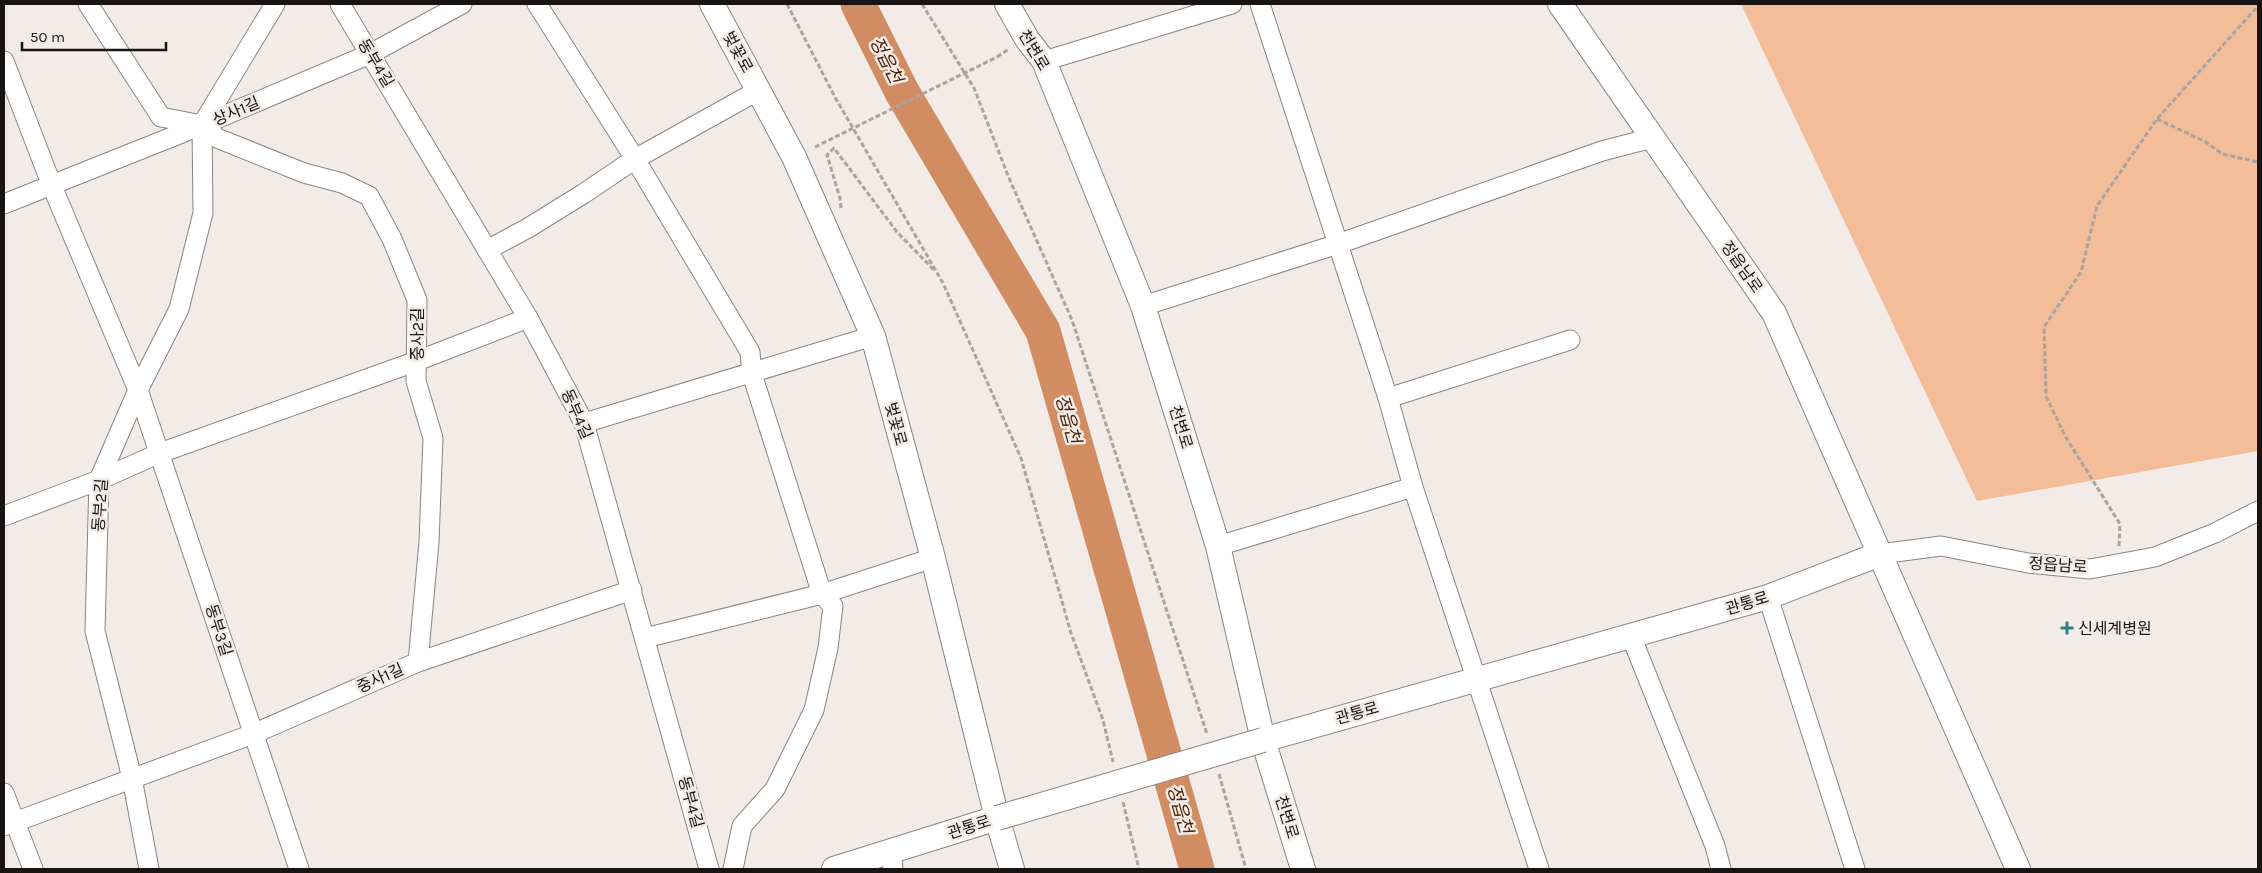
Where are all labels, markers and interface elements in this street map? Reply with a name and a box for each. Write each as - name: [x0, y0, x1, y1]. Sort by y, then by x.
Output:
- scale bar: [22, 20, 166, 52]
- street label: 천변로: [1014, 26, 1054, 74]
- text: 50 m: [30, 28, 65, 46]
- street label: 벚꽃로: [719, 28, 757, 76]
- water label: 정읍천: [865, 33, 908, 89]
- street label: 동부4길: [354, 35, 398, 91]
- street label: 상사1길: [210, 93, 262, 129]
- street label: 정읍남로: [1717, 237, 1767, 297]
- street label: 중사2길: [408, 307, 427, 361]
- street label: 동부4길: [558, 386, 596, 442]
- water label: 정읍천: [1051, 392, 1086, 448]
- street label: 벚꽃로: [881, 400, 911, 448]
- street label: 천변로: [1165, 403, 1197, 451]
- street label: 동부2길: [89, 478, 111, 532]
- street label: 정읍남로: [2028, 553, 2088, 577]
- street label: 관통로: [1723, 587, 1771, 619]
- street label: 동부3길: [202, 602, 236, 658]
- place label: 신세계병원: [2078, 619, 2152, 638]
- marker: 신세계병원: [2060, 621, 2074, 635]
- street label: 중사1길: [354, 659, 406, 697]
- street label: 관통로: [1333, 698, 1381, 728]
- street label: 동부4길: [675, 774, 707, 830]
- water label: 정읍천: [1163, 782, 1198, 838]
- street label: 천변로: [1271, 793, 1303, 841]
- street label: 관통로: [945, 811, 993, 843]

